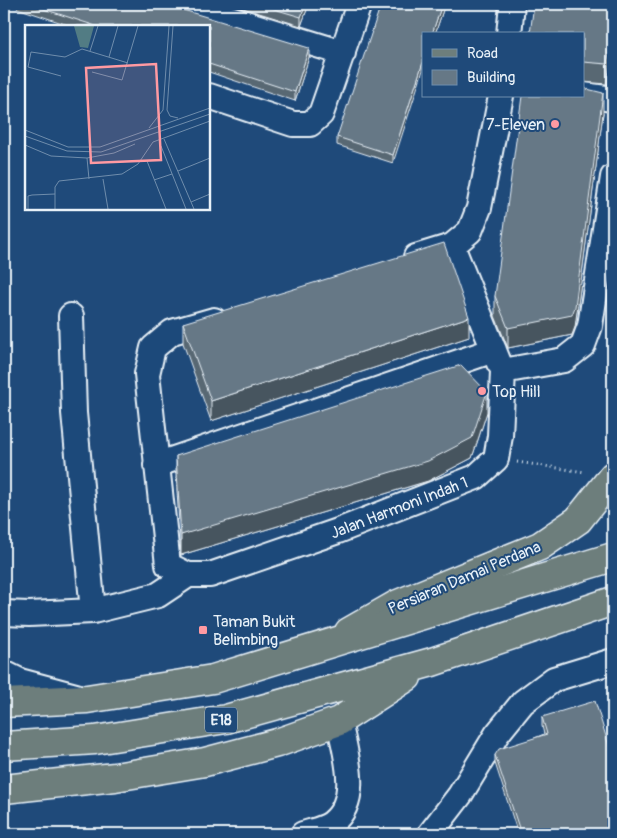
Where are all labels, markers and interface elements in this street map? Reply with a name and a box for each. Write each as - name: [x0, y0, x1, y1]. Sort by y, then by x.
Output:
- inset map: [25, 25, 210, 210]
- legend: [422, 32, 584, 98]
- text: Road: [467, 44, 498, 63]
- text: Building: [467, 68, 515, 87]
- place label: 7-Eleven: [486, 115, 545, 135]
- marker: 7-Eleven: [549, 118, 561, 130]
- place label: Top Hill: [492, 382, 541, 402]
- marker: Top Hill: [476, 385, 488, 397]
- street label: Jalan Harmoni Indah 1: [328, 472, 471, 543]
- street label: Persiaran Damai Perdana: [385, 537, 544, 619]
- place label: Taman Bukit Belimbing: [213, 612, 296, 650]
- marker: Taman Bukit Belimbing: [197, 624, 209, 636]
- road number: E18: [205, 708, 237, 732]

